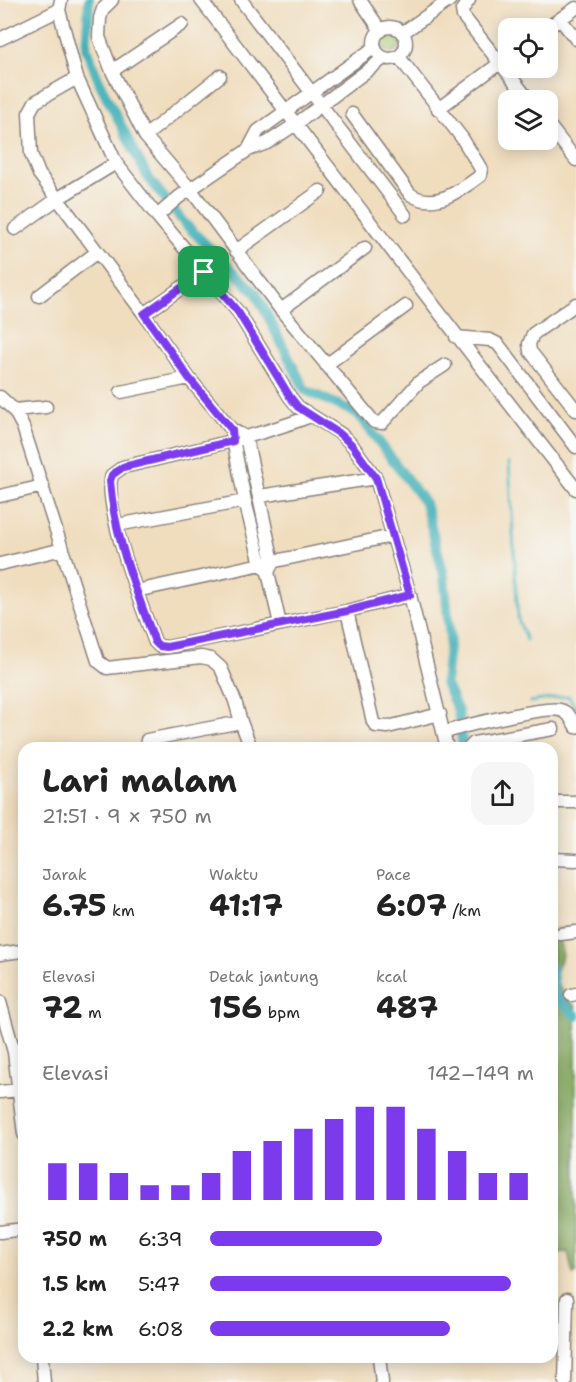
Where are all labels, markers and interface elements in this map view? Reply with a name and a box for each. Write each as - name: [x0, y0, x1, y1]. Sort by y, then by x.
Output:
- map controls: [498, 18, 558, 150]
- button: locate: [498, 18, 558, 78]
- button: layers: [498, 90, 558, 150]
- pin: [178, 246, 229, 297]
- icon: arrive: [187, 255, 220, 288]
- text: Lari malam: [42, 758, 237, 803]
- button: share: [471, 762, 534, 825]
- text: 21:51 · 9 × 750 m: [42, 803, 212, 829]
- text: Jarak: [42, 864, 87, 885]
- text: Waktu: [209, 864, 258, 885]
- text: Pace: [376, 864, 411, 885]
- text: 6.75: [42, 885, 107, 926]
- text: 41:17: [209, 885, 283, 926]
- text: 6:07: [376, 885, 447, 926]
- text: km: [107, 900, 135, 921]
- text: /km: [447, 900, 481, 921]
- text: Elevasi: [42, 966, 96, 987]
- text: Detak jantung: [209, 966, 319, 987]
- text: kcal: [376, 966, 407, 987]
- text: 72: [42, 987, 82, 1028]
- text: 156: [209, 987, 262, 1028]
- text: 487: [376, 987, 438, 1028]
- text: m: [82, 1002, 102, 1023]
- text: bpm: [262, 1002, 300, 1023]
- text: Elevasi: [42, 1060, 109, 1086]
- text: 142–149 m: [427, 1060, 534, 1086]
- text: 750 m: [42, 1226, 107, 1252]
- text: 6:39: [138, 1226, 183, 1252]
- text: 1.5 km: [42, 1271, 106, 1297]
- text: 5:47: [138, 1271, 180, 1297]
- text: 2.2 km: [42, 1316, 113, 1342]
- text: 6:08: [138, 1316, 184, 1342]

